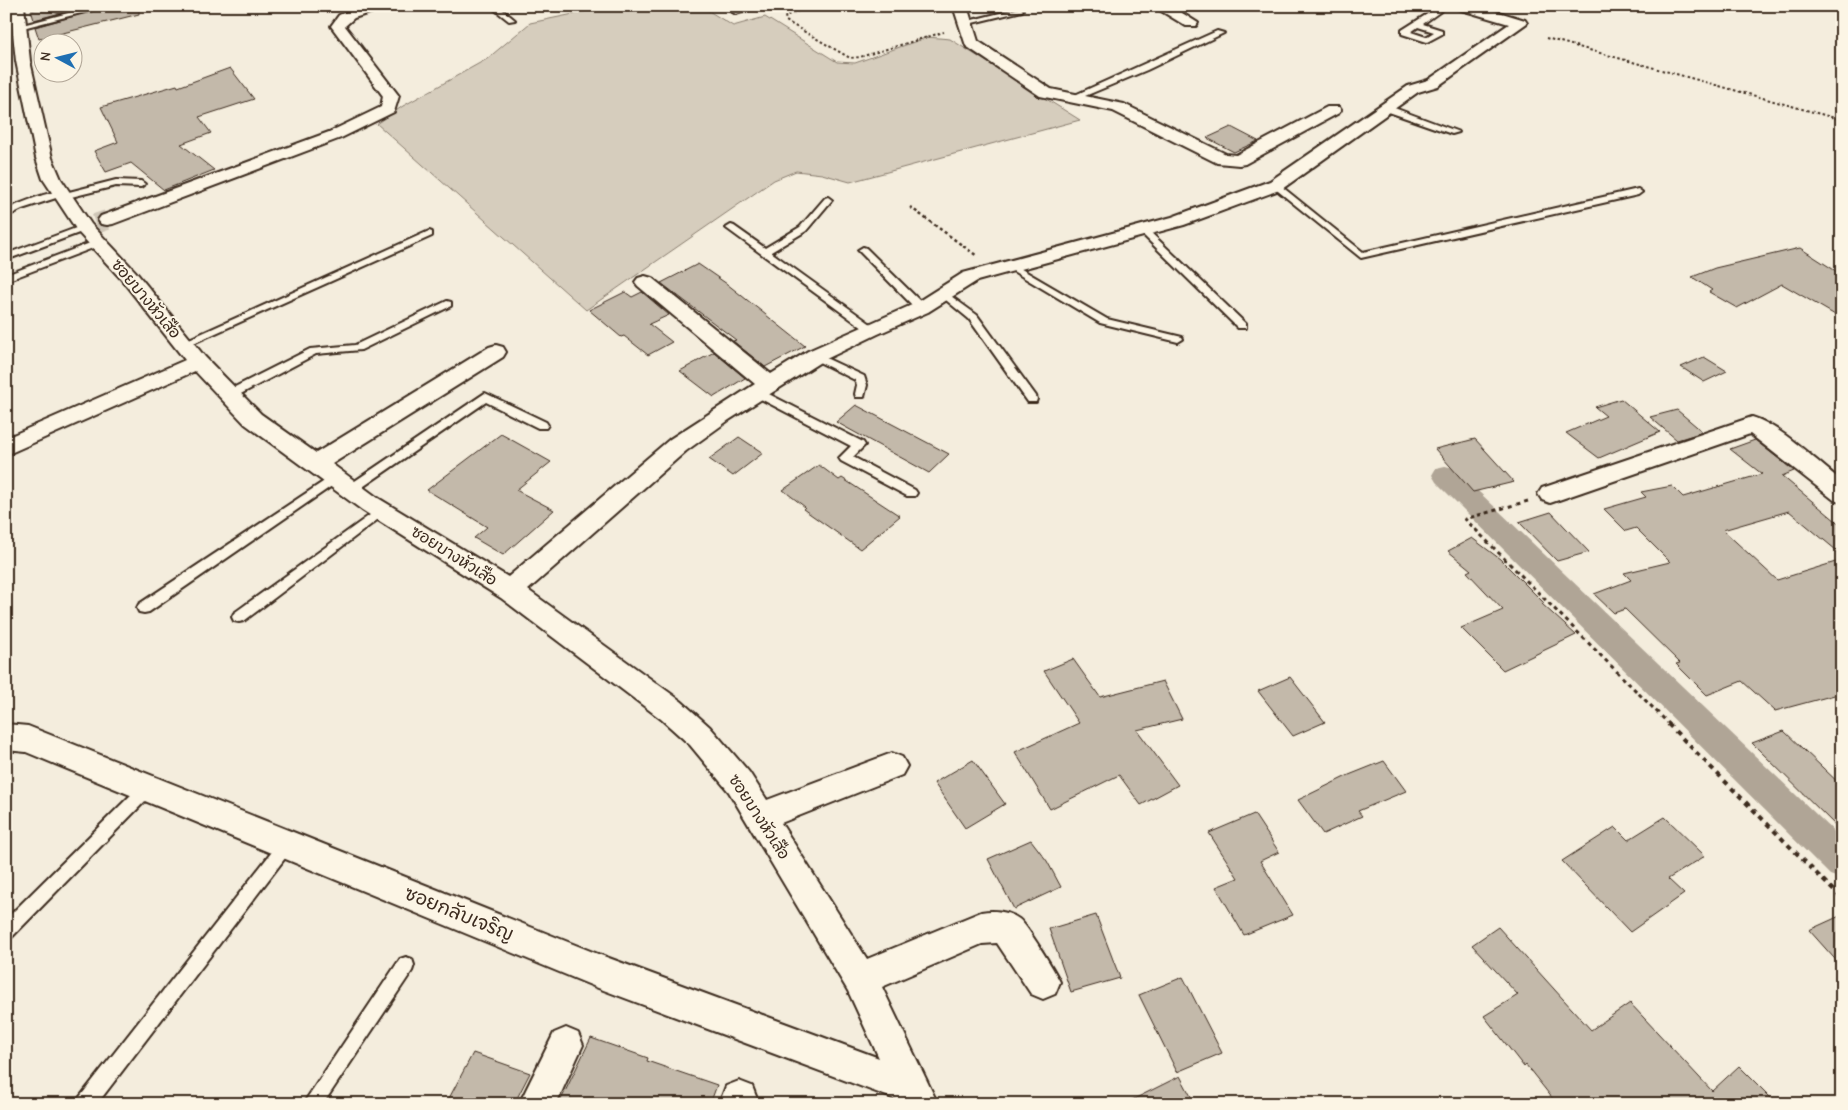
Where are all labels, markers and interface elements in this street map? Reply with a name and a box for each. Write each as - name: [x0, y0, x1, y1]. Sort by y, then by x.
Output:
- north arrow: [32, 32, 82, 82]
- text: N: [37, 51, 55, 62]
- street label: ซอยบางหัวเสือ: [108, 254, 187, 342]
- street label: ซอยบางหัวเสือ: [408, 520, 502, 590]
- street label: ซอยบางหัวเสือ: [725, 769, 796, 863]
- street label: ซอยกลับเจริญ: [401, 882, 517, 946]

